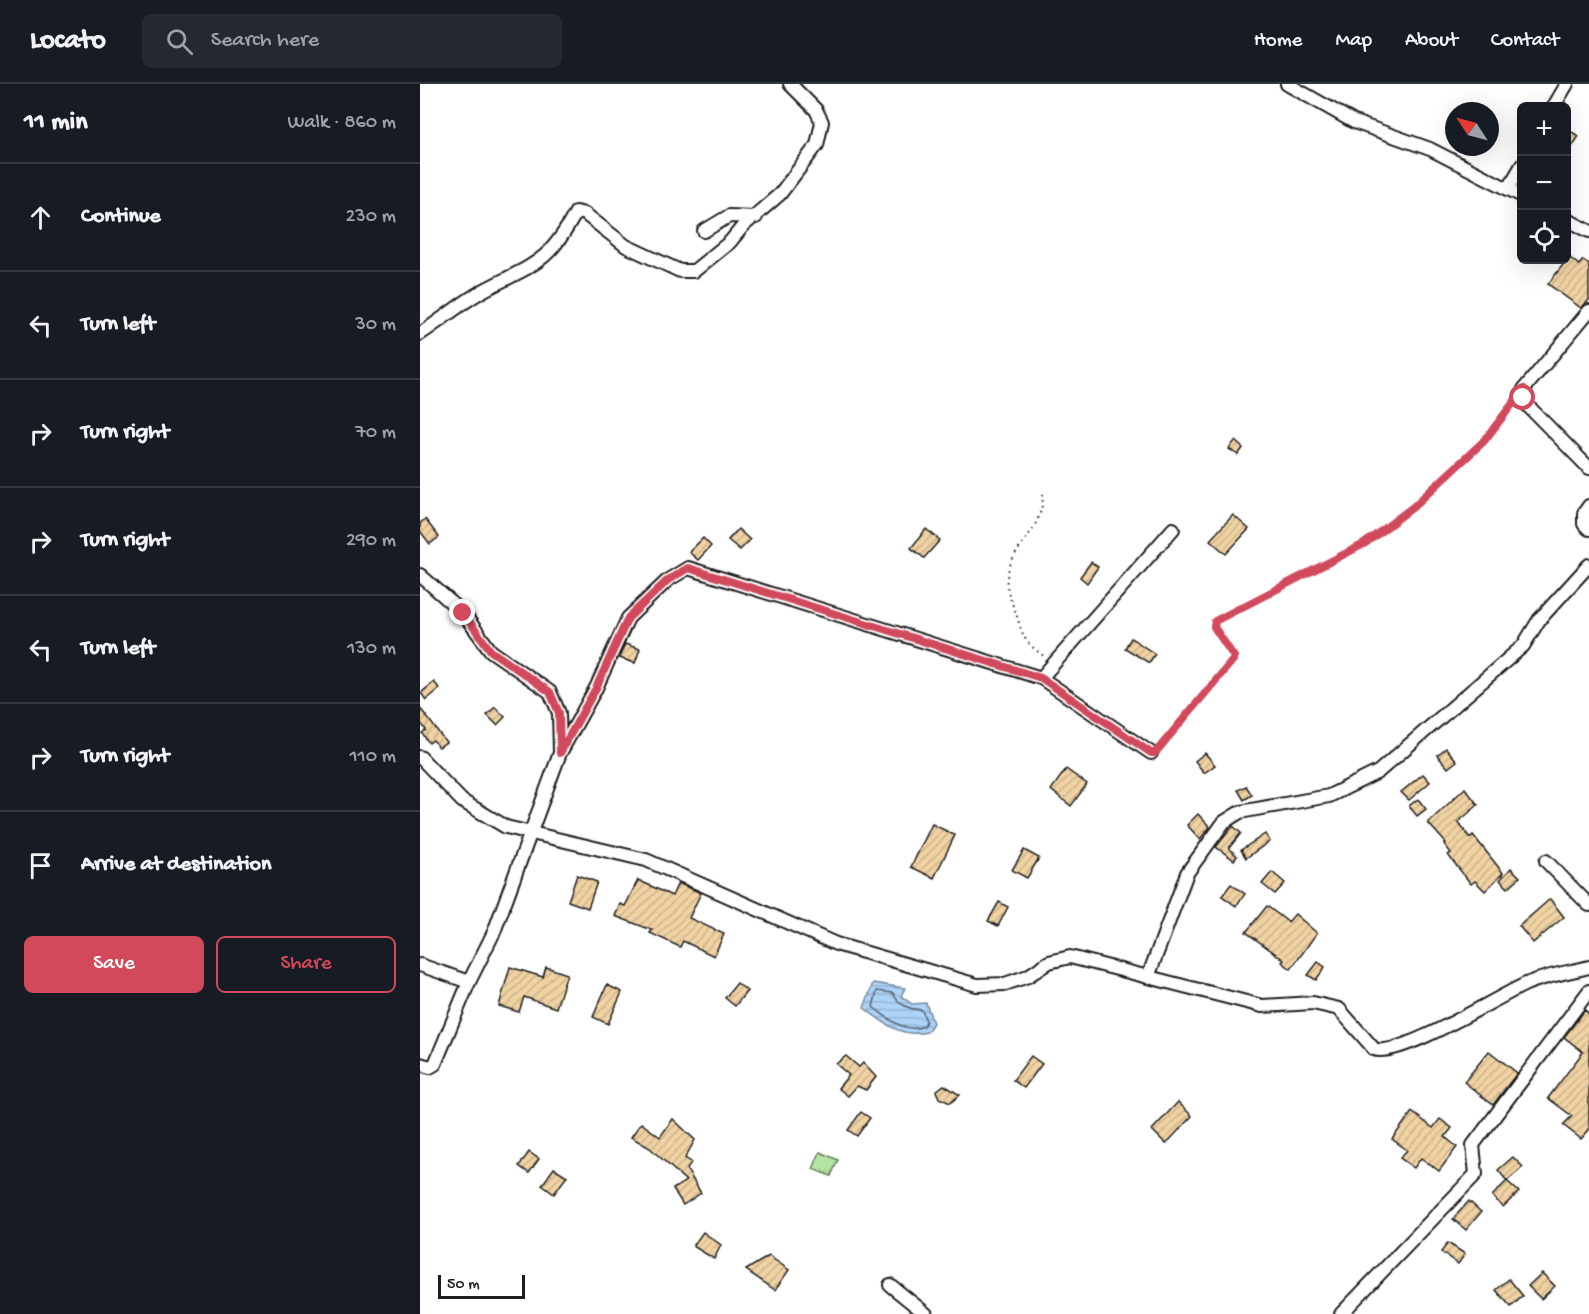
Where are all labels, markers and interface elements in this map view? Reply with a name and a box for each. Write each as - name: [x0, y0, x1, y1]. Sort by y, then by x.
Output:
- search box: [142, 14, 562, 68]
- text: Locato: [30, 25, 106, 58]
- icon: search: [163, 25, 196, 58]
- text: Search here: [211, 28, 319, 54]
- text: Home: [1254, 29, 1302, 54]
- text: Map: [1335, 29, 1372, 54]
- text: About: [1405, 29, 1458, 54]
- text: Contact: [1491, 29, 1559, 54]
- north arrow: [1445, 102, 1499, 156]
- map controls: [1517, 102, 1571, 264]
- button: +: [1517, 102, 1571, 156]
- text: 11 min: [24, 108, 88, 139]
- text: Walk · 860 m: [287, 112, 396, 135]
- button: −: [1517, 156, 1571, 210]
- icon: ahead: [24, 201, 57, 234]
- text: Continue: [81, 204, 161, 230]
- text: 230 m: [346, 206, 396, 229]
- button: locate: [1517, 210, 1571, 264]
- icon: left: [24, 309, 57, 342]
- text: Turn left: [81, 312, 155, 338]
- text: 30 m: [355, 314, 396, 337]
- route start: [1509, 384, 1535, 410]
- icon: right: [24, 417, 57, 450]
- text: Turn right: [81, 420, 169, 446]
- text: 70 m: [355, 422, 396, 445]
- icon: right: [24, 525, 57, 558]
- text: Turn right: [81, 528, 169, 554]
- text: 290 m: [346, 530, 396, 553]
- route end: [449, 599, 475, 625]
- icon: left: [24, 633, 57, 666]
- text: Turn left: [81, 636, 155, 662]
- text: 130 m: [347, 638, 396, 661]
- icon: right: [24, 741, 57, 774]
- text: Turn right: [81, 744, 169, 770]
- text: 110 m: [350, 746, 396, 769]
- icon: arrive: [24, 849, 57, 882]
- text: Arrive at destination: [81, 852, 271, 878]
- button: Save: [24, 936, 204, 993]
- button: Share: [216, 936, 396, 993]
- scale bar: [438, 1272, 525, 1300]
- text: 50 m: [447, 1276, 480, 1295]

